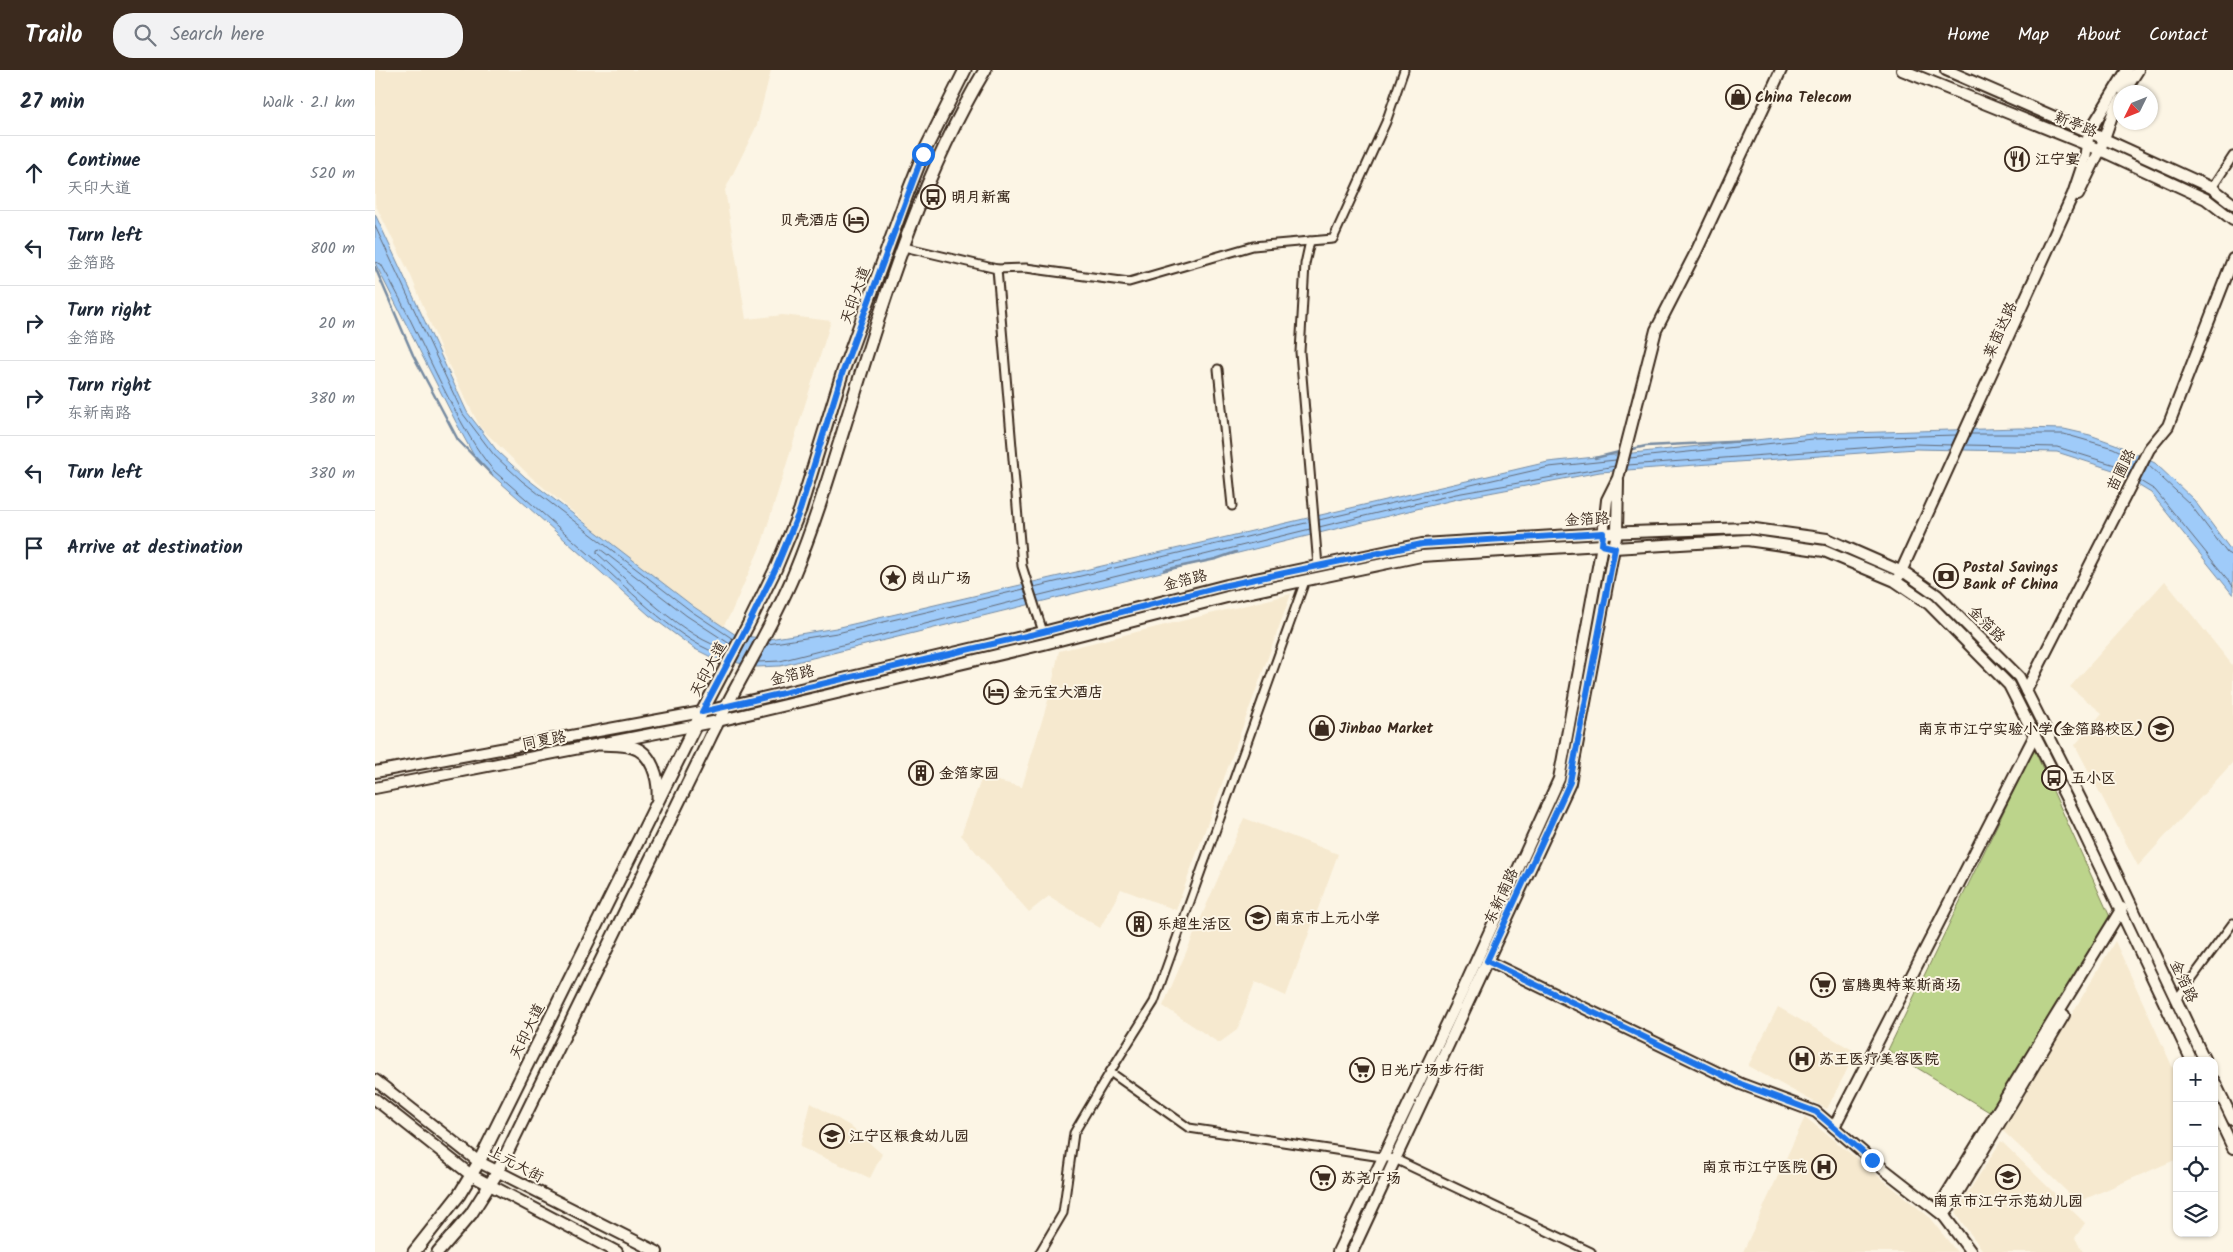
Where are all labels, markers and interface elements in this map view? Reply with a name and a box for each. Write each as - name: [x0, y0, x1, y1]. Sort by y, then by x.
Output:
- search box: [113, 13, 463, 58]
- text: Trailo: [25, 16, 83, 55]
- text: Search here: [171, 20, 264, 50]
- icon: search: [131, 21, 159, 49]
- text: Home: [1947, 21, 1990, 50]
- text: Map: [2018, 21, 2049, 50]
- text: About: [2077, 21, 2121, 50]
- text: Contact: [2149, 21, 2208, 50]
- shop icon: China Telecom: [1725, 84, 1751, 110]
- north arrow: [2113, 85, 2158, 130]
- text: 27 min: [20, 86, 85, 119]
- place label: China Telecom: [1755, 86, 1852, 110]
- text: Walk · 2.1 km: [262, 90, 355, 115]
- street label: 新亭路: [2050, 105, 2101, 144]
- route start: [912, 143, 935, 166]
- text: Continue: [67, 146, 140, 176]
- restaurant icon: 江宁宴: [2004, 146, 2030, 172]
- place label: 江宁宴: [2035, 148, 2080, 172]
- icon: ahead: [20, 159, 48, 187]
- text: 520 m: [310, 161, 355, 186]
- text: 天印大道: [67, 176, 131, 201]
- bus stop icon: 明月新寓: [920, 184, 946, 210]
- place label: 明月新寓: [951, 186, 1011, 210]
- hotel icon: 贝壳酒店: [843, 207, 869, 233]
- place label: 贝壳酒店: [779, 209, 839, 233]
- text: Turn left: [67, 221, 142, 251]
- icon: left: [20, 234, 48, 262]
- text: 800 m: [310, 236, 355, 261]
- text: 金箔路: [67, 251, 115, 276]
- street label: 天印大道: [834, 263, 877, 328]
- text: Turn right: [67, 296, 152, 326]
- street label: 莱茵达路: [1978, 298, 2024, 363]
- icon: right: [20, 309, 48, 337]
- text: 20 m: [319, 311, 355, 336]
- text: 金箔路: [67, 326, 115, 351]
- text: Turn right: [67, 371, 152, 401]
- icon: right: [20, 384, 48, 412]
- text: 380 m: [309, 386, 355, 411]
- text: 东新南路: [67, 401, 131, 426]
- street label: 苗圃路: [2101, 445, 2143, 496]
- text: Turn left: [67, 458, 142, 488]
- icon: left: [20, 459, 48, 487]
- text: 380 m: [309, 461, 355, 486]
- street label: 金箔路: [1564, 507, 1610, 533]
- text: Arrive at destination: [67, 533, 243, 563]
- icon: arrive: [20, 534, 48, 562]
- place label: Postal Savings Bank of China: [1963, 556, 2059, 597]
- bank icon: Postal Savings Bank of China: [1933, 563, 1959, 589]
- street label: 金箔路: [1160, 564, 1210, 598]
- place icon: 岗山广场: [880, 565, 906, 591]
- place label: 岗山广场: [911, 567, 971, 591]
- street label: 金箔路: [1962, 600, 2011, 649]
- street label: 天印大道: [684, 637, 734, 702]
- street label: 金箔路: [768, 659, 817, 693]
- hotel icon: 金元宝大酒店: [983, 679, 1009, 705]
- place label: 金元宝大酒店: [1013, 681, 1103, 705]
- shop icon: Jinbao Market: [1309, 715, 1335, 741]
- school or university icon: 南京市江宁实验小学(金箔路校区): [2148, 716, 2174, 742]
- place label: Jinbao Market: [1339, 717, 1433, 741]
- place label: 南京市江宁实验小学(金箔路校区): [1918, 718, 2143, 742]
- street label: 同夏路: [520, 725, 569, 757]
- building icon: 金箔家园: [908, 760, 934, 786]
- place label: 金箔家园: [939, 762, 999, 786]
- bus stop icon: 五小区: [2041, 765, 2067, 791]
- place label: 五小区: [2071, 767, 2116, 791]
- street label: 东新南路: [1478, 864, 1525, 929]
- school or university icon: 南京市上元小学: [1245, 905, 1271, 931]
- place label: 南京市上元小学: [1275, 907, 1380, 931]
- building icon: 乐超生活区: [1126, 911, 1152, 937]
- place label: 乐超生活区: [1157, 913, 1232, 937]
- street label: 金箔路: [2163, 956, 2203, 1007]
- supermarket icon: 富腾奥特莱斯商场: [1810, 972, 1836, 998]
- place label: 富腾奥特莱斯商场: [1841, 974, 1961, 998]
- street label: 天印大道: [504, 999, 552, 1064]
- hospital icon: 苏王医疗美容医院: [1789, 1046, 1815, 1072]
- place label: 苏王医疗美容医院: [1819, 1048, 1939, 1072]
- supermarket icon: 日光广场步行街: [1349, 1057, 1375, 1083]
- map controls: [2173, 1057, 2218, 1237]
- button: +: [2173, 1057, 2218, 1102]
- place label: 日光广场步行街: [1379, 1059, 1484, 1083]
- button: −: [2173, 1102, 2218, 1147]
- school or university icon: 江宁区粮食幼儿园: [819, 1123, 845, 1149]
- place label: 江宁区粮食幼儿园: [849, 1125, 969, 1149]
- street label: 上元大街: [483, 1140, 548, 1190]
- button: locate: [2173, 1147, 2218, 1192]
- route end: [1861, 1149, 1884, 1172]
- hospital icon: 南京市江宁医院: [1811, 1154, 1837, 1180]
- place label: 南京市江宁医院: [1702, 1156, 1807, 1180]
- school or university icon: 南京市江宁示范幼儿园: [1995, 1164, 2021, 1190]
- supermarket icon: 苏尧广场: [1310, 1165, 1336, 1191]
- place label: 苏尧广场: [1341, 1167, 1401, 1191]
- place label: 南京市江宁示范幼儿园: [1933, 1190, 2083, 1214]
- button: layers: [2173, 1192, 2218, 1237]

